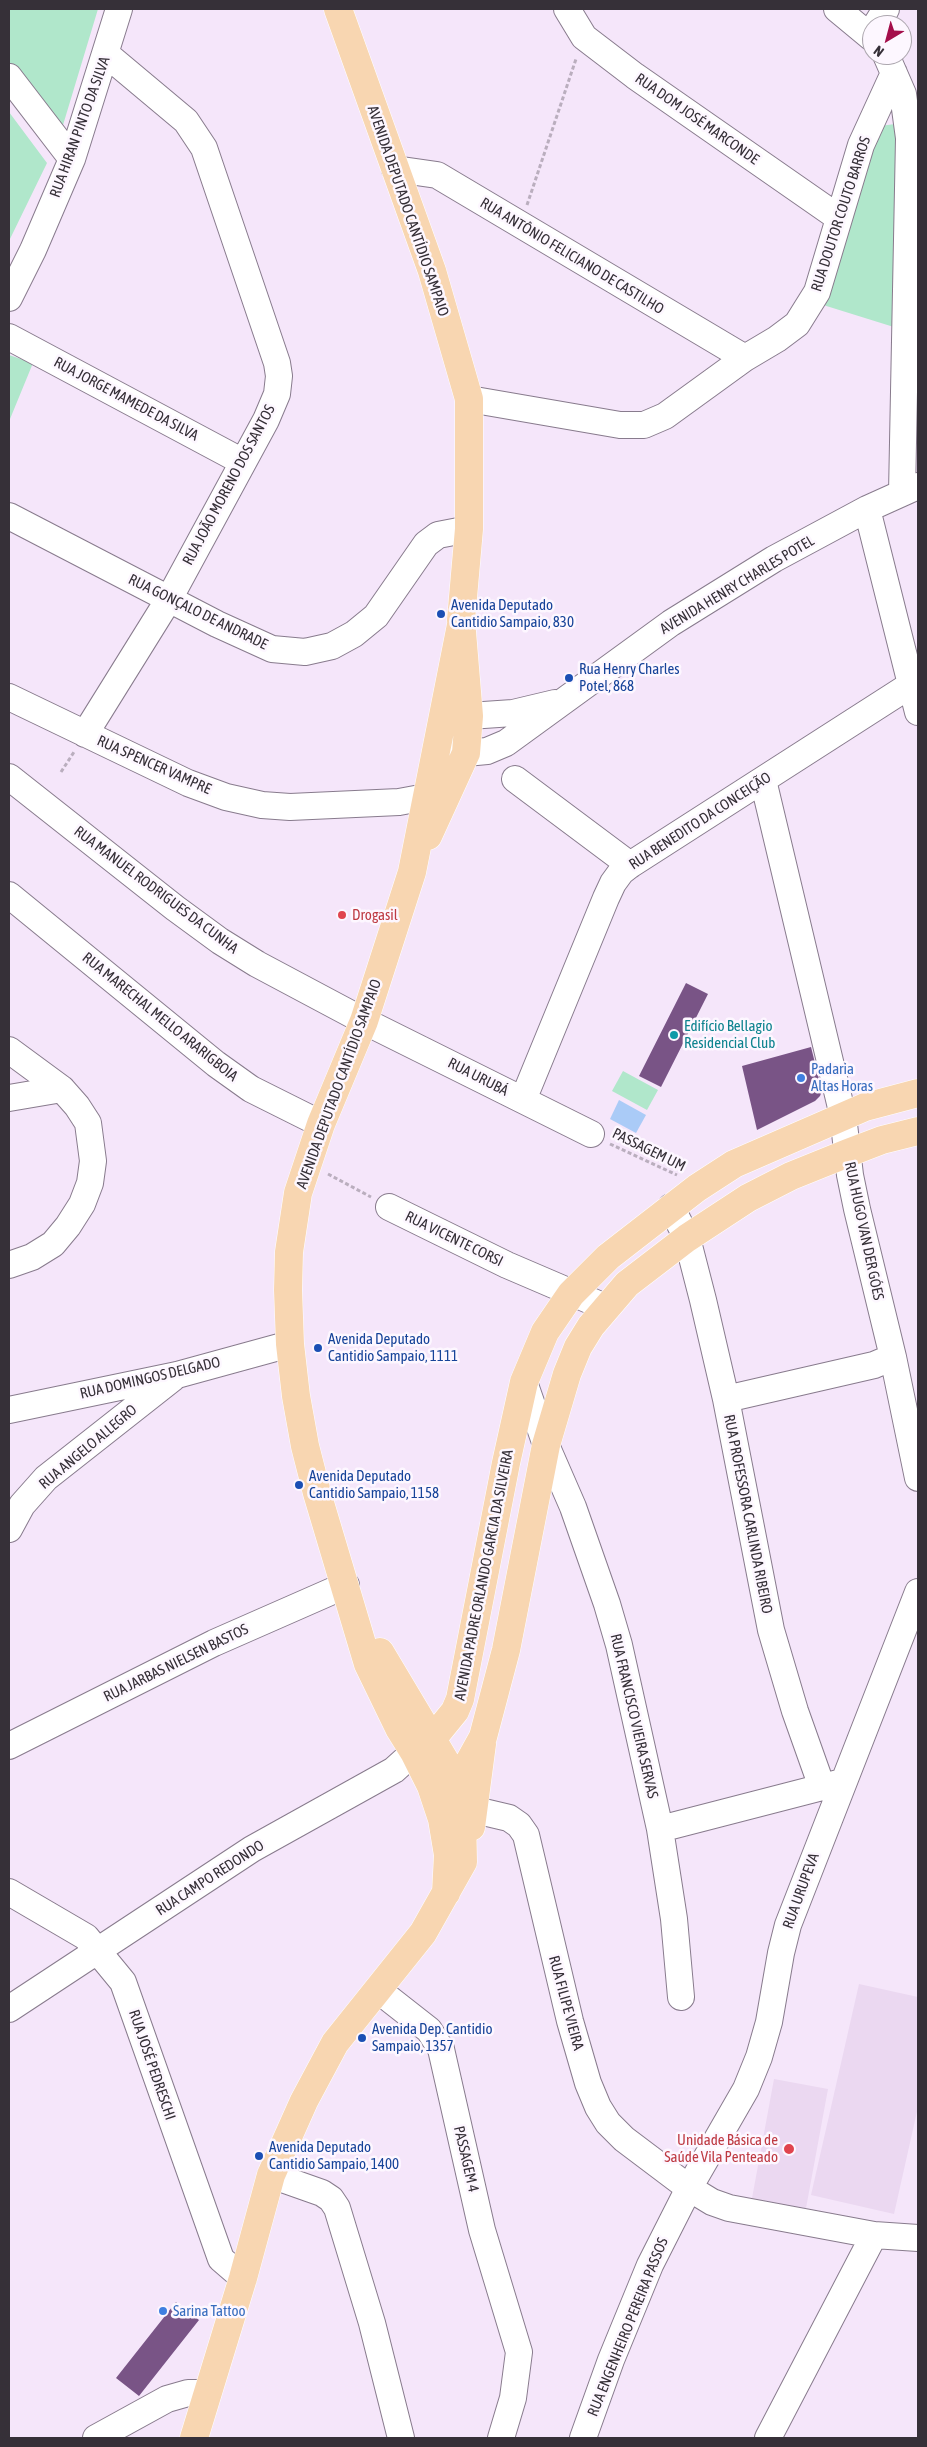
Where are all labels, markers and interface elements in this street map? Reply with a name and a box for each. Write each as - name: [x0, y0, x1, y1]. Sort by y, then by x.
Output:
- north arrow: [862, 15, 912, 65]
- text: N: [870, 42, 887, 60]
- street label: RUA HIRAN PINTO DA SILVA: [46, 54, 114, 200]
- street label: RUA DOM JOSÉ MARCONDE: [632, 69, 762, 169]
- street label: AVENIDA DEPUTADO CANTÍDIO SAMPAIO: [363, 103, 453, 319]
- street label: RUA DOUTOR COUTO BARROS: [807, 134, 875, 294]
- street label: RUA ANTÔNIO FELICIANO DE CASTILHO: [477, 194, 667, 318]
- street label: RUA JORGE MAMEDE DA SILVA: [51, 353, 201, 445]
- street label: RUA JOÃO MORENO DOS SANTOS: [179, 402, 279, 568]
- street label: AVENIDA HENRY CHARLES POTEL: [657, 532, 817, 638]
- street label: RUA GONÇALO DE ANDRADE: [125, 570, 271, 654]
- place label: Avenida Deputado Cantidio Sampaio, 830: [451, 596, 574, 631]
- marker: Avenida Deputado Cantidio Sampaio, 830: [435, 608, 447, 620]
- place label: Rua Henry Charles Potel, 868: [579, 660, 680, 695]
- marker: Rua Henry Charles Potel, 868: [563, 672, 575, 684]
- street label: RUA SPENCER VAMPRE: [94, 732, 214, 798]
- street label: RUA BENEDITO DA CONCEIÇÃO: [626, 768, 774, 874]
- street label: RUA MANUEL RODRIGUES DA CUNHA: [70, 822, 242, 958]
- place label: Drogasil: [352, 906, 398, 924]
- marker: Drogasil: [336, 909, 348, 921]
- street label: RUA MARECHAL MELLO ARARIGBOIA: [79, 949, 241, 1085]
- street label: AVENIDA DEPUTADO CANTÍDIO SAMPAIO: [293, 977, 385, 1191]
- place label: Edifício Bellagio Residencial Club: [684, 1017, 775, 1052]
- marker: Edifício Bellagio Residencial Club: [668, 1029, 680, 1041]
- street label: RUA URUBÁ: [445, 1054, 511, 1100]
- place label: Padaria Altas Horas: [811, 1060, 873, 1095]
- marker: Padaria Altas Horas: [795, 1072, 807, 1084]
- street label: PASSAGEM UM: [609, 1125, 689, 1175]
- street label: RUA HUGO VAN DER GÓES: [841, 1160, 887, 1302]
- street label: RUA VICENTE CORSI: [402, 1208, 506, 1270]
- place label: Avenida Deputado Cantidio Sampaio, 1111: [328, 1330, 458, 1365]
- marker: Avenida Deputado Cantidio Sampaio, 1111: [312, 1342, 324, 1354]
- street label: RUA DOMINGOS DELGADO: [78, 1353, 222, 1403]
- street label: RUA ANGELO ALLEGRO: [35, 1401, 141, 1493]
- street label: RUA PROFESSORA CARLINDA RIBEIRO: [720, 1413, 776, 1615]
- street label: AVENIDA PADRE ORLANDO GARCIA DA SILVEIRA: [451, 1448, 517, 1702]
- place label: Avenida Deputado Cantidio Sampaio, 1158: [309, 1467, 439, 1502]
- marker: Avenida Deputado Cantidio Sampaio, 1158: [293, 1479, 305, 1491]
- street label: RUA JARBAS NIELSEN BASTOS: [101, 1620, 251, 1706]
- street label: RUA FRANCISCO VIEIRA SERVAS: [606, 1632, 662, 1800]
- street label: RUA CAMPO REDONDO: [153, 1836, 267, 1920]
- street label: RUA URUPEVA: [779, 1851, 823, 1931]
- street label: RUA FILIPE VIEIRA: [545, 1954, 587, 2052]
- street label: RUA JOSÉ PEDRESCHI: [125, 2007, 179, 2123]
- place label: Avenida Dep. Cantidio Sampaio, 1357: [372, 2020, 492, 2055]
- marker: Avenida Dep. Cantidio Sampaio, 1357: [356, 2032, 368, 2044]
- street label: PASSAGEM 4: [450, 2124, 482, 2194]
- place label: Unidade Básica de Saúde Vila Penteado: [664, 2131, 778, 2166]
- place label: Avenida Deputado Cantidio Sampaio, 1400: [269, 2138, 399, 2173]
- marker: Unidade Básica de Saúde Vila Penteado: [782, 2142, 796, 2156]
- marker: Avenida Deputado Cantidio Sampaio, 1400: [253, 2150, 265, 2162]
- street label: RUA ENGENHEIRO PEREIRA PASSOS: [584, 2235, 672, 2419]
- place label: Sarina Tattoo: [173, 2302, 246, 2320]
- marker: Sarina Tattoo: [157, 2305, 169, 2317]

